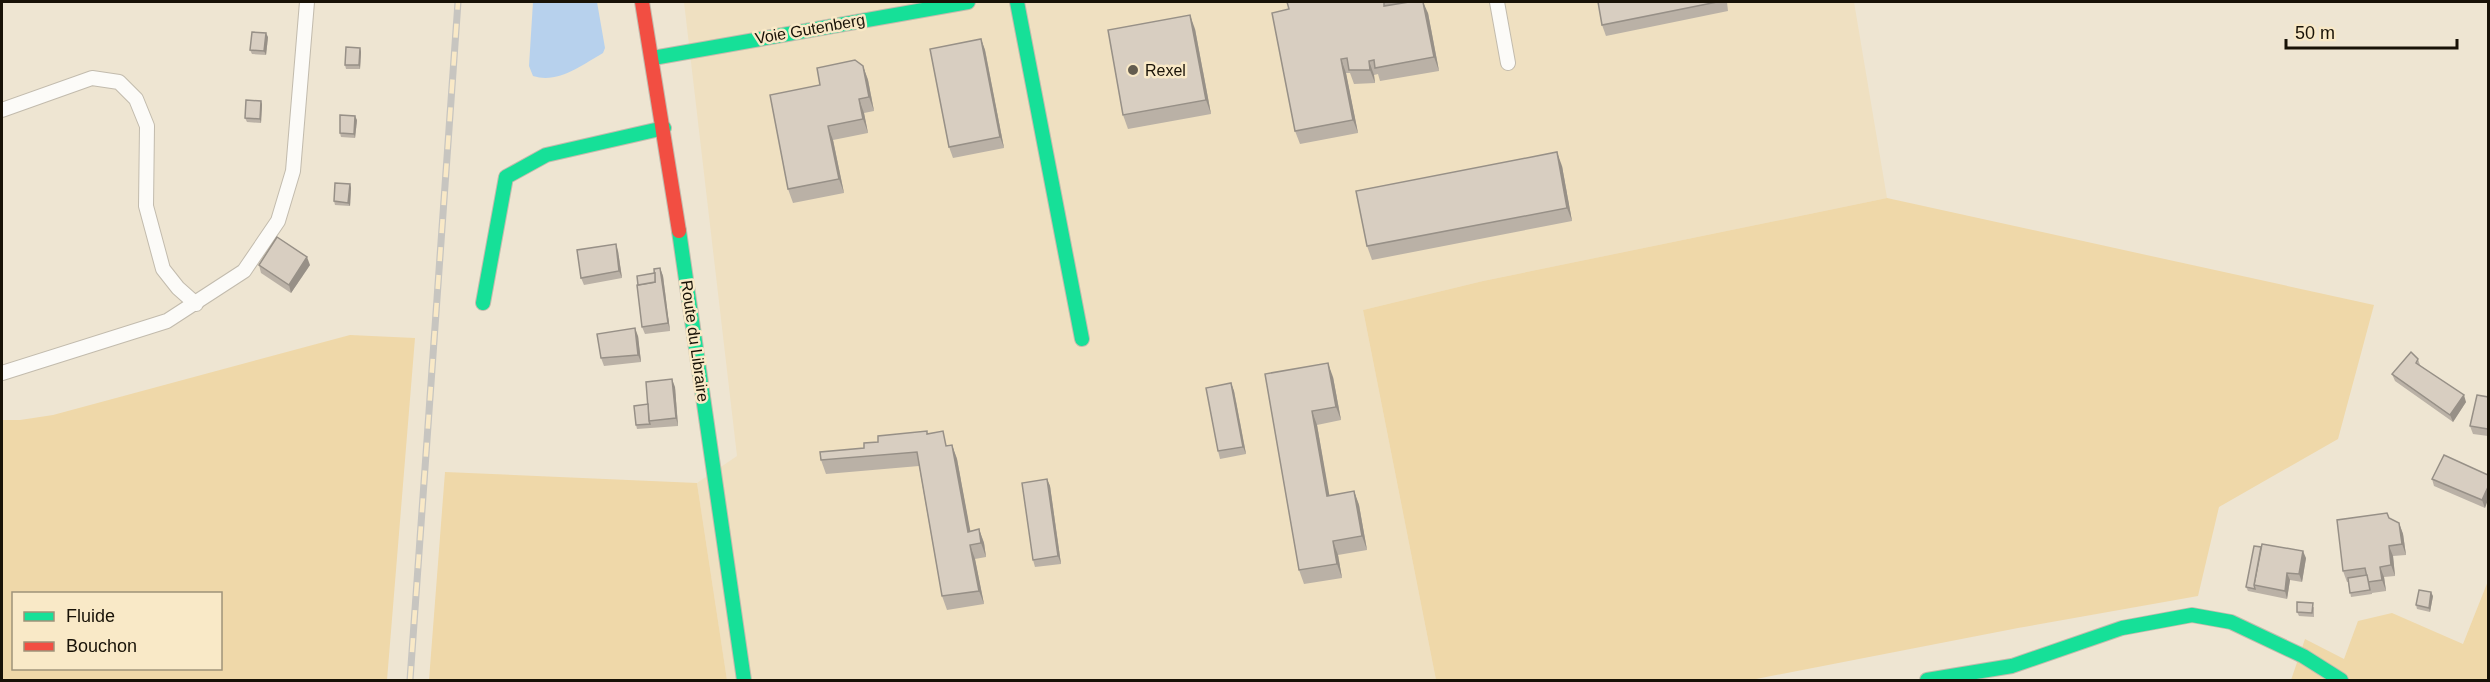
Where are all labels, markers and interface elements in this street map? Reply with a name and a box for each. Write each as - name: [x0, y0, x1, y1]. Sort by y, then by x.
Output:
- street label: Voie Gutenberg: [754, 11, 866, 47]
- scale bar: [2286, 12, 2457, 50]
- text: 50 m: [2295, 23, 2335, 43]
- place label: Rexel: [1145, 62, 1186, 79]
- marker: Rexel: [1126, 63, 1140, 77]
- street label: Route du Libraire: [678, 279, 712, 403]
- legend: [12, 592, 222, 670]
- text: Fluide: [66, 606, 115, 626]
- text: Bouchon: [66, 636, 137, 656]

